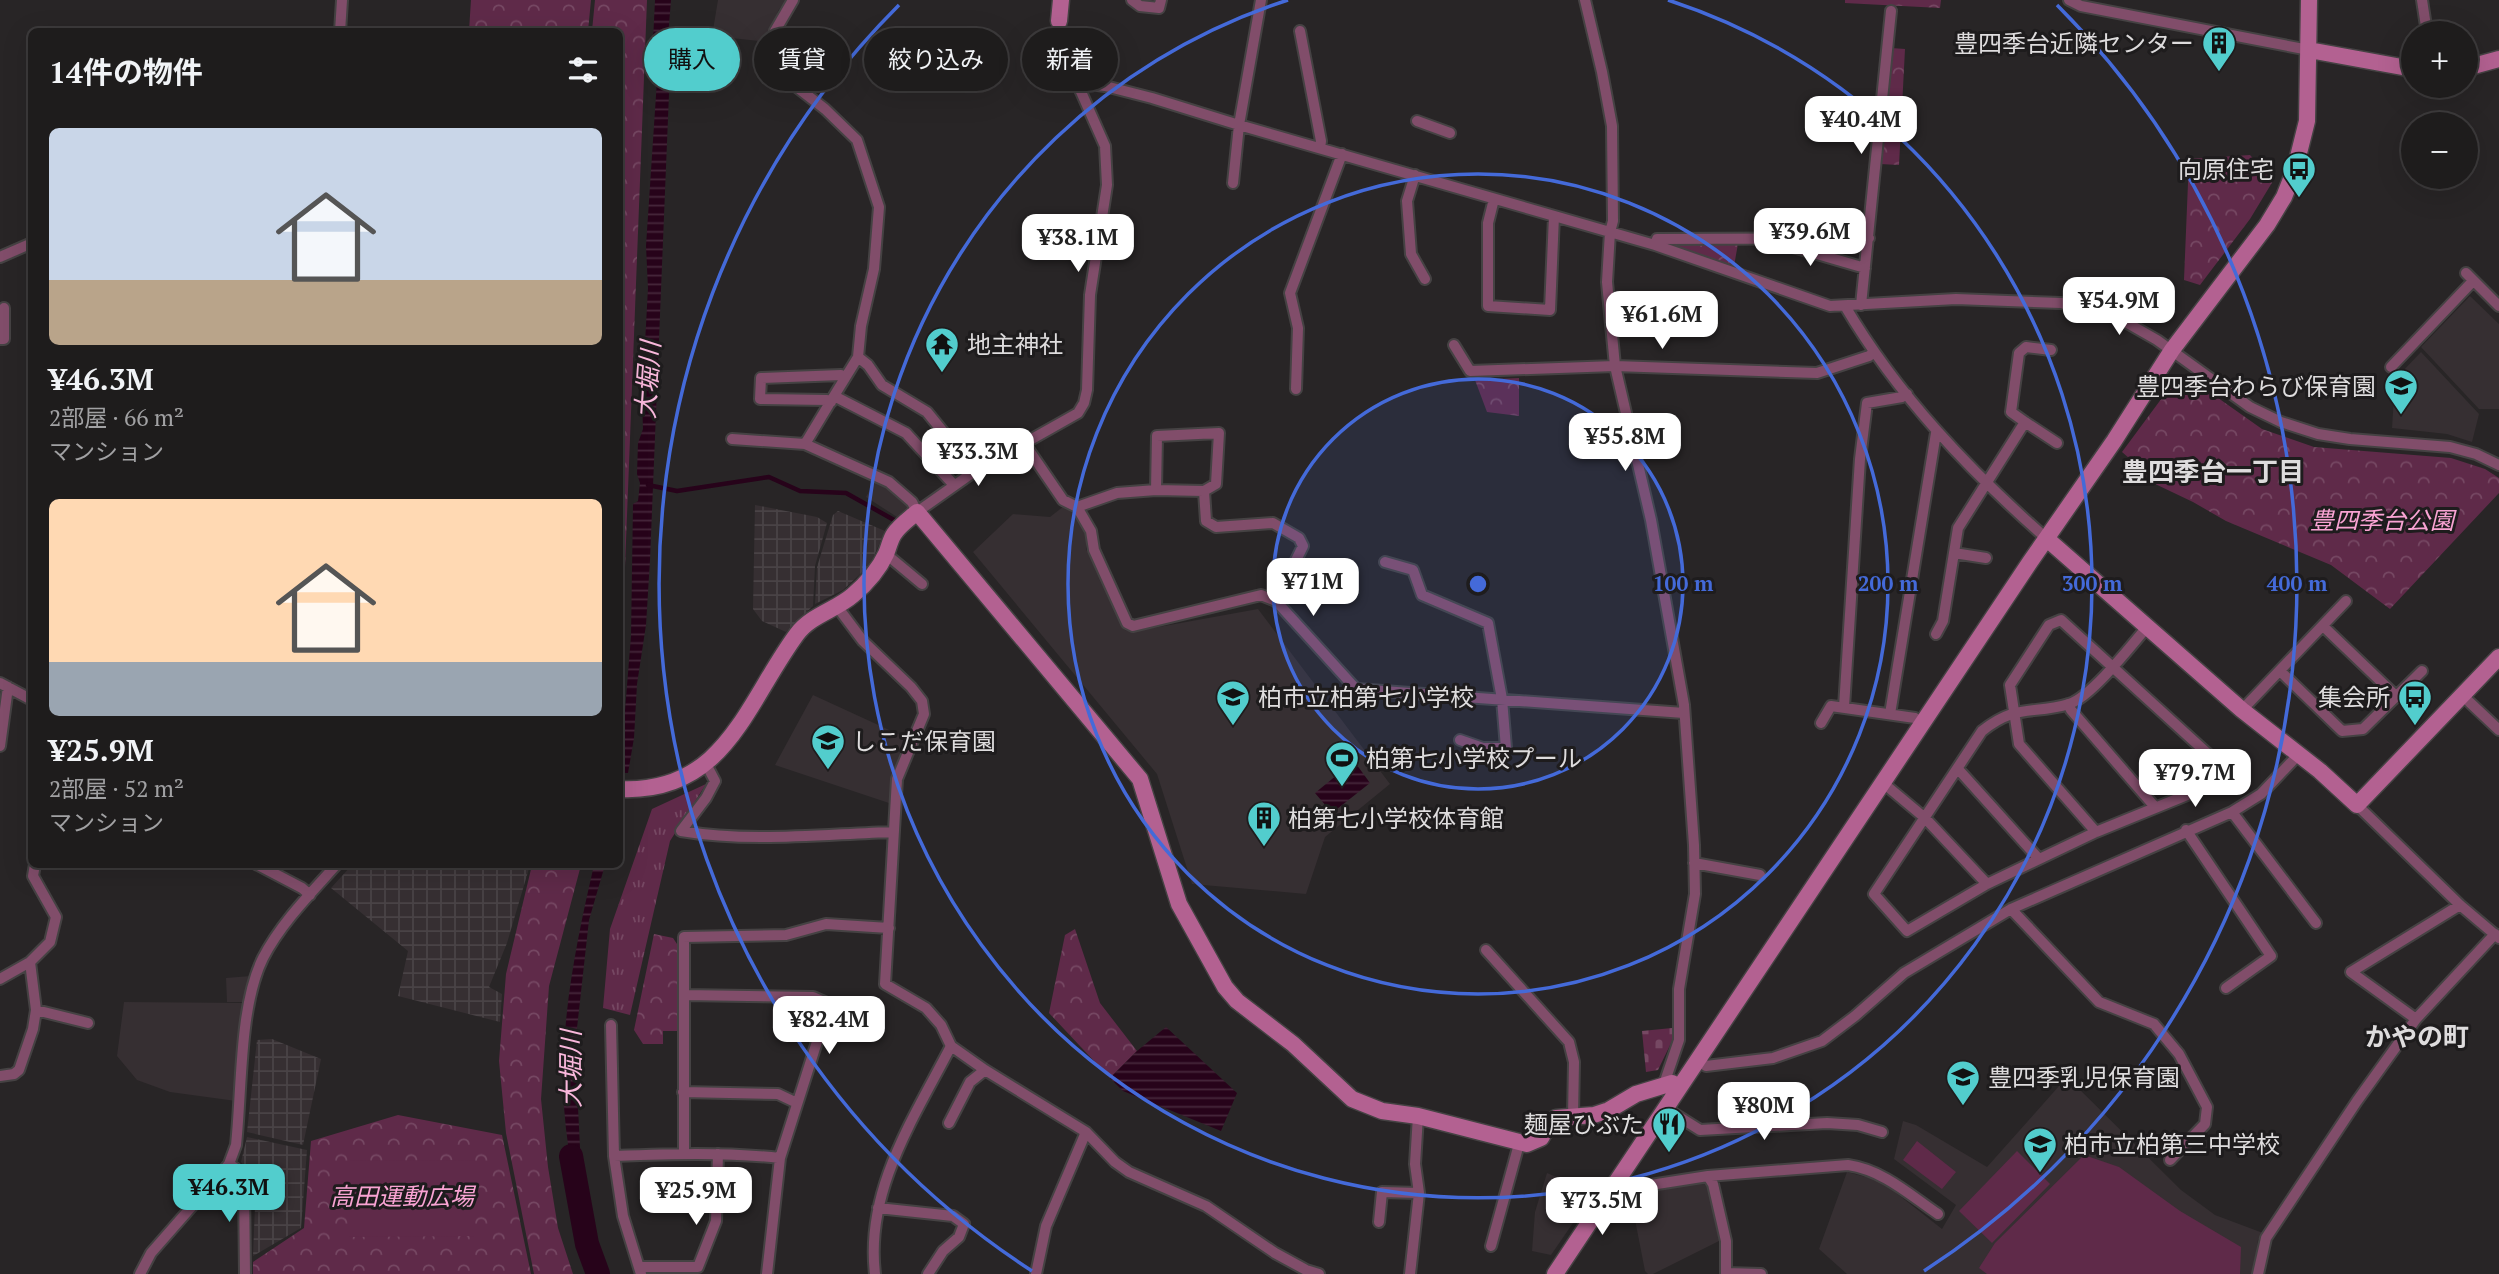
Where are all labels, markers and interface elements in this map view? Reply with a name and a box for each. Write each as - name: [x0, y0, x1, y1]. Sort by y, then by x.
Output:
- map controls: [2401, 21, 2478, 189]
- button: +: [2401, 21, 2478, 98]
- building icon: 豊四季台近隣センター: [2200, 24, 2238, 73]
- place label: 豊四季台近隣センター: [1954, 27, 2194, 59]
- chip: 購入: [644, 28, 740, 91]
- chip: 賃貸: [754, 28, 850, 91]
- chip: 絞り込み: [864, 28, 1008, 91]
- chip: 新着: [1022, 28, 1118, 91]
- icon: filters: [564, 51, 602, 89]
- text: 14件の物件: [49, 52, 203, 92]
- pin: ¥40.4M: [1804, 96, 1918, 156]
- text: ¥40.4M: [1821, 103, 1901, 134]
- button: −: [2401, 112, 2478, 189]
- bus stop icon: 向原住宅: [2280, 150, 2318, 199]
- place label: 向原住宅: [2178, 153, 2274, 185]
- icon: home: [263, 174, 389, 300]
- pin: ¥39.6M: [1753, 208, 1867, 268]
- pin: ¥38.1M: [1021, 215, 1135, 274]
- text: ¥39.6M: [1770, 215, 1850, 246]
- text: ¥38.1M: [1038, 221, 1118, 252]
- pin: ¥54.9M: [2062, 278, 2176, 337]
- text: ¥54.9M: [2079, 284, 2159, 315]
- pin: ¥61.6M: [1605, 292, 1719, 351]
- text: ¥61.6M: [1622, 298, 1702, 329]
- temple icon: 地主神社: [923, 325, 961, 374]
- place label: 地主神社: [967, 328, 1063, 360]
- water label: 大堀川: [627, 337, 667, 420]
- text: ¥46.3M: [49, 359, 154, 399]
- school or university icon: 豊四季台わらび保育園: [2382, 367, 2420, 416]
- place label: 豊四季台わらび保育園: [2136, 370, 2376, 402]
- text: 2部屋 · 66 m²: [49, 402, 184, 433]
- pin: ¥55.8M: [1568, 414, 1682, 473]
- text: ¥55.8M: [1585, 420, 1665, 451]
- pin: ¥33.3M: [921, 428, 1035, 488]
- text: ¥33.3M: [938, 435, 1018, 466]
- text: マンション: [49, 436, 164, 467]
- district label: 豊四季台一丁目: [2122, 454, 2304, 488]
- park label: 豊四季台公園: [2310, 504, 2457, 536]
- icon: home: [263, 545, 389, 671]
- pin: ¥71M: [1272, 558, 1354, 618]
- text: ¥71M: [1283, 565, 1343, 596]
- text: 100 m: [1653, 569, 1714, 597]
- text: 200 m: [1858, 569, 1919, 597]
- text: 300 m: [2062, 569, 2123, 597]
- text: 400 m: [2267, 569, 2328, 597]
- centre of rings: [1466, 572, 1490, 596]
- school or university icon: 柏市立柏第七小学校: [1214, 678, 1252, 727]
- bus stop icon: 集会所: [2396, 678, 2434, 727]
- place label: 柏市立柏第七小学校: [1258, 681, 1474, 713]
- place label: 集会所: [2318, 681, 2390, 713]
- school or university icon: しこだ保育園: [809, 722, 847, 771]
- place label: しこだ保育園: [852, 725, 996, 757]
- text: ¥25.9M: [49, 730, 154, 770]
- sports icon: 柏第七小学校プール: [1323, 739, 1361, 788]
- place label: 柏第七小学校プール: [1366, 742, 1582, 774]
- pin: ¥79.7M: [2138, 750, 2252, 809]
- text: ¥79.7M: [2155, 756, 2235, 787]
- text: 2部屋 · 52 m²: [49, 773, 184, 804]
- building icon: 柏第七小学校体育館: [1245, 799, 1283, 848]
- place label: 柏第七小学校体育館: [1288, 802, 1504, 834]
- text: マンション: [49, 807, 164, 838]
- pin: ¥82.4M: [772, 996, 886, 1056]
- text: ¥82.4M: [789, 1003, 869, 1034]
- district label: かやの町: [2365, 1019, 2469, 1053]
- water label: 大堀川: [553, 1027, 587, 1108]
- school or university icon: 豊四季乳児保育園: [1944, 1058, 1982, 1107]
- place label: 豊四季乳児保育園: [1988, 1061, 2180, 1093]
- pin: ¥80M: [1723, 1082, 1805, 1142]
- text: ¥80M: [1734, 1089, 1794, 1120]
- restaurant icon: 麺屋ひぶた: [1650, 1105, 1688, 1154]
- place label: 麺屋ひぶた: [1524, 1108, 1644, 1140]
- school or university icon: 柏市立柏第三中学校: [2021, 1125, 2059, 1174]
- place label: 柏市立柏第三中学校: [2064, 1128, 2280, 1160]
- pin: ¥46.3M: [172, 1164, 286, 1224]
- pin: ¥25.9M: [639, 1168, 753, 1227]
- text: ¥46.3M: [189, 1171, 269, 1202]
- text: ¥25.9M: [656, 1174, 736, 1205]
- pin: ¥73.5M: [1545, 1178, 1659, 1237]
- park label: 高田運動広場: [330, 1180, 477, 1212]
- text: ¥73.5M: [1562, 1184, 1642, 1215]

